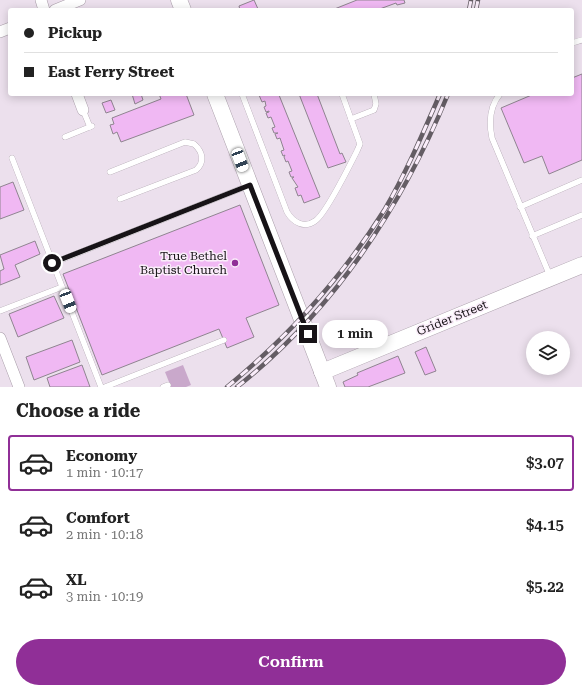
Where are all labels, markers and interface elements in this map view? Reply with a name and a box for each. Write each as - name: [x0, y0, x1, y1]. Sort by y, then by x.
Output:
- text: Pickup: [48, 24, 102, 42]
- text: East Ferry Street: [48, 63, 174, 81]
- car: [230, 147, 250, 173]
- place label: True Bethel Baptist Church: [140, 249, 227, 277]
- route start: [43, 254, 61, 272]
- marker: True Bethel Baptist Church: [230, 258, 240, 268]
- car: [58, 288, 78, 314]
- street label: Grider Street: [415, 297, 490, 339]
- callout: 1 min: [322, 320, 388, 348]
- route end: [299, 325, 317, 343]
- text: 1 min: [337, 326, 373, 341]
- map controls: [526, 331, 570, 375]
- button: layers: [526, 331, 570, 375]
- text: Choose a ride: [16, 400, 140, 421]
- icon: car: [18, 445, 54, 481]
- text: Economy: [66, 447, 137, 465]
- text: $3.07: [526, 454, 564, 472]
- text: 1 min · 10:17: [66, 465, 143, 480]
- icon: car: [18, 507, 54, 543]
- text: Comfort: [66, 509, 130, 527]
- text: $4.15: [526, 516, 564, 534]
- text: 2 min · 10:18: [66, 527, 143, 542]
- icon: car: [18, 569, 54, 605]
- text: XL: [66, 571, 87, 589]
- text: $5.22: [526, 578, 564, 596]
- text: 3 min · 10:19: [66, 589, 143, 604]
- button: Confirm: [16, 639, 566, 685]

